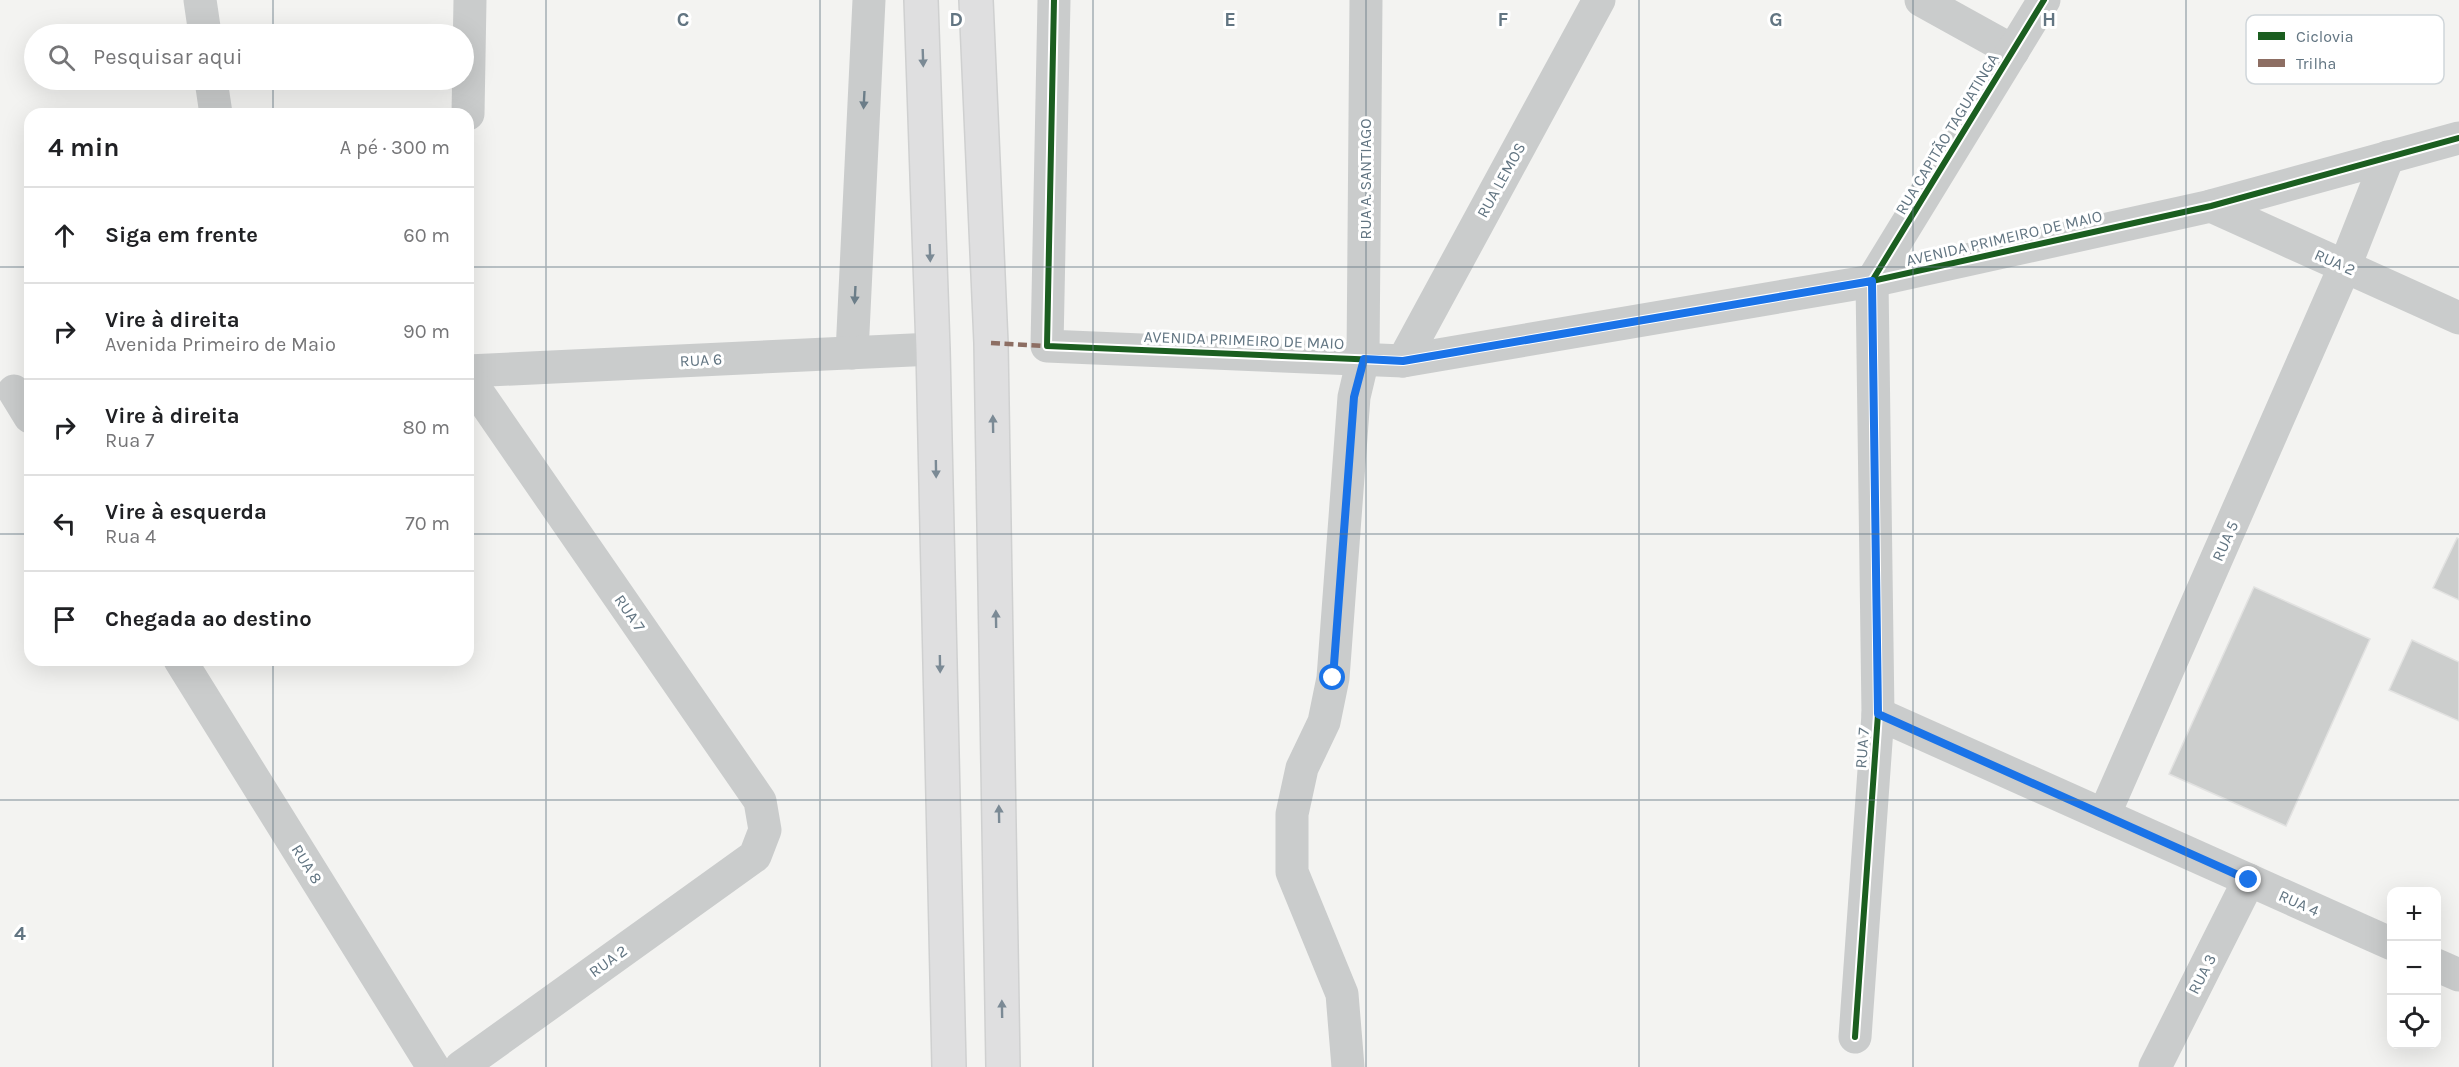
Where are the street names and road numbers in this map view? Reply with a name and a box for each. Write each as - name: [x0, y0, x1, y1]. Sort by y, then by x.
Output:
- street label: RUA CAPITÃO TAGUATINGA: [1891, 50, 2003, 218]
- street label: RUA A. SANTIAGO: [1356, 118, 1375, 240]
- street label: RUA LEMOS: [1473, 139, 1529, 221]
- street label: AVENIDA PRIMEIRO DE MAIO: [1904, 206, 2104, 270]
- street label: RUA 2: [2312, 245, 2358, 279]
- street label: AVENIDA PRIMEIRO DE MAIO: [1143, 327, 1345, 353]
- street label: RUA 6: [679, 349, 723, 371]
- street label: RUA 5: [2208, 518, 2242, 564]
- street label: RUA 7: [611, 591, 650, 636]
- street label: RUA 7: [1851, 727, 1873, 769]
- street label: RUA 8: [288, 841, 326, 887]
- street label: RUA 4: [2276, 886, 2322, 920]
- street label: RUA 2: [585, 941, 631, 981]
- street label: RUA 3: [2184, 951, 2220, 997]

